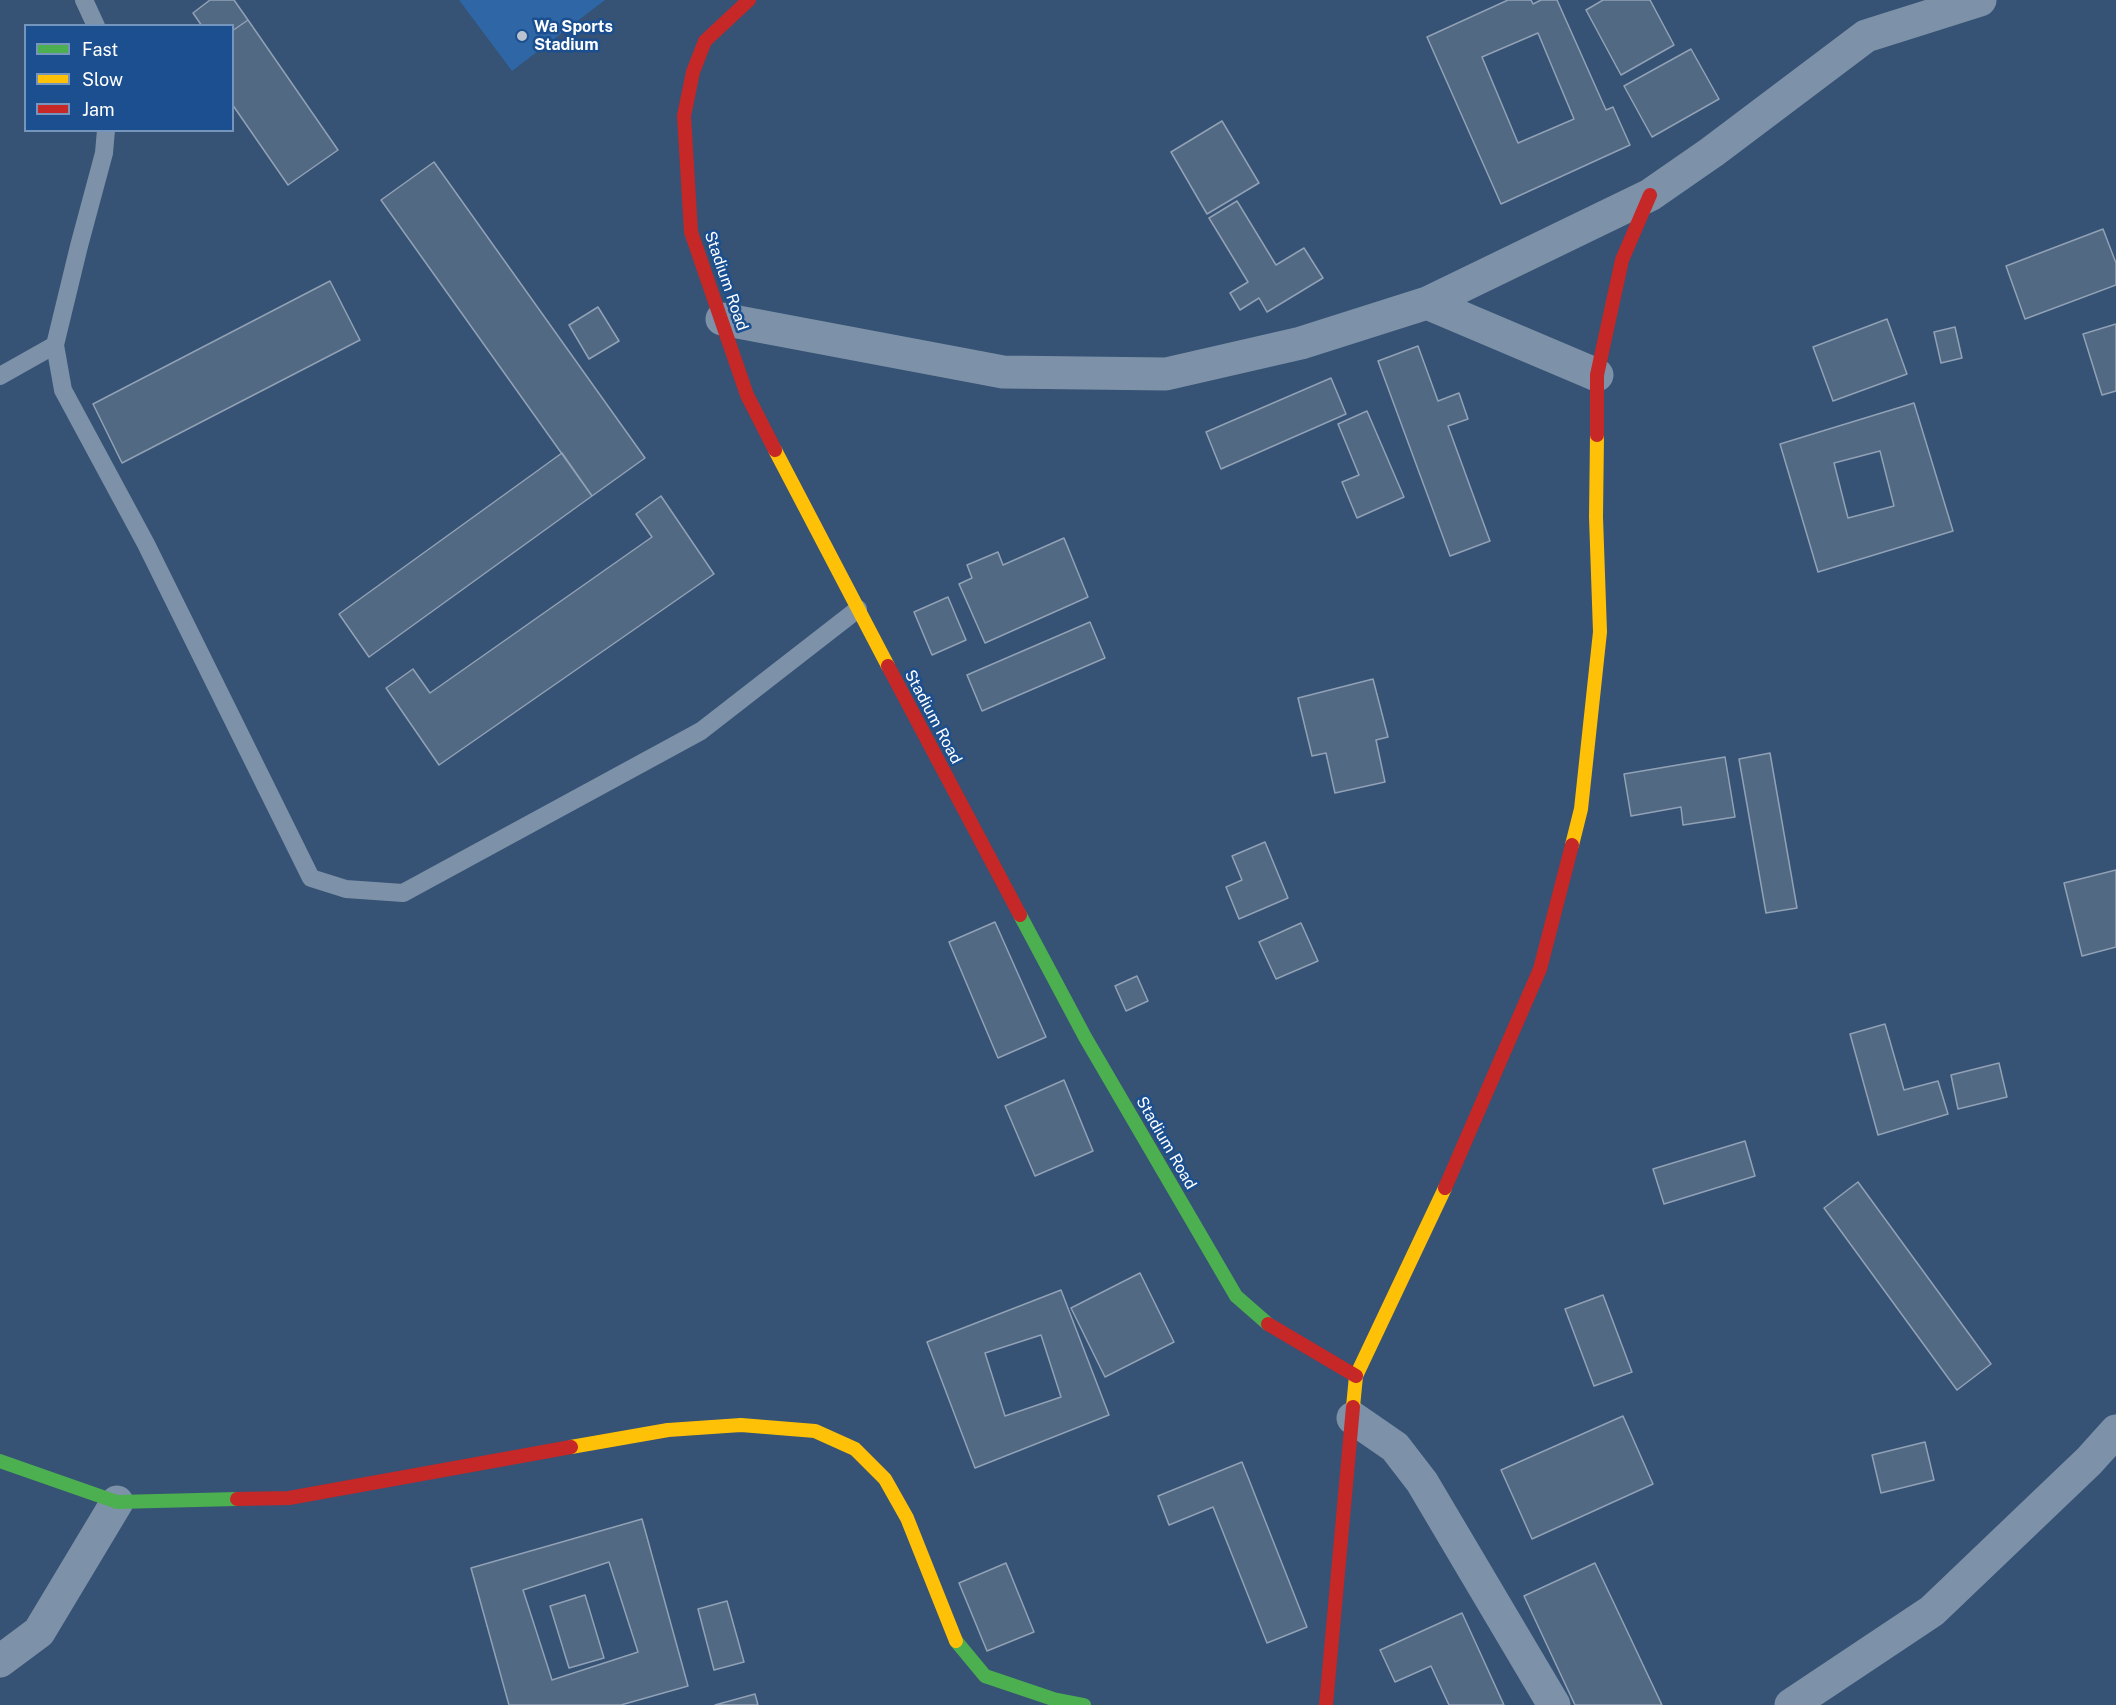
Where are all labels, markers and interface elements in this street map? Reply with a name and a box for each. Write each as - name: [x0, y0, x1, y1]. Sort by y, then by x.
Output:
- place label: Wa Sports Stadium: [534, 17, 613, 55]
- legend: [24, 24, 234, 132]
- marker: Wa Sports Stadium: [515, 29, 529, 43]
- text: Fast: [82, 39, 118, 60]
- text: Slow: [82, 69, 123, 90]
- text: Jam: [82, 99, 115, 120]
- street label: Stadium Road: [700, 229, 752, 333]
- street label: Stadium Road: [900, 667, 966, 767]
- street label: Stadium Road: [1132, 1093, 1200, 1193]

